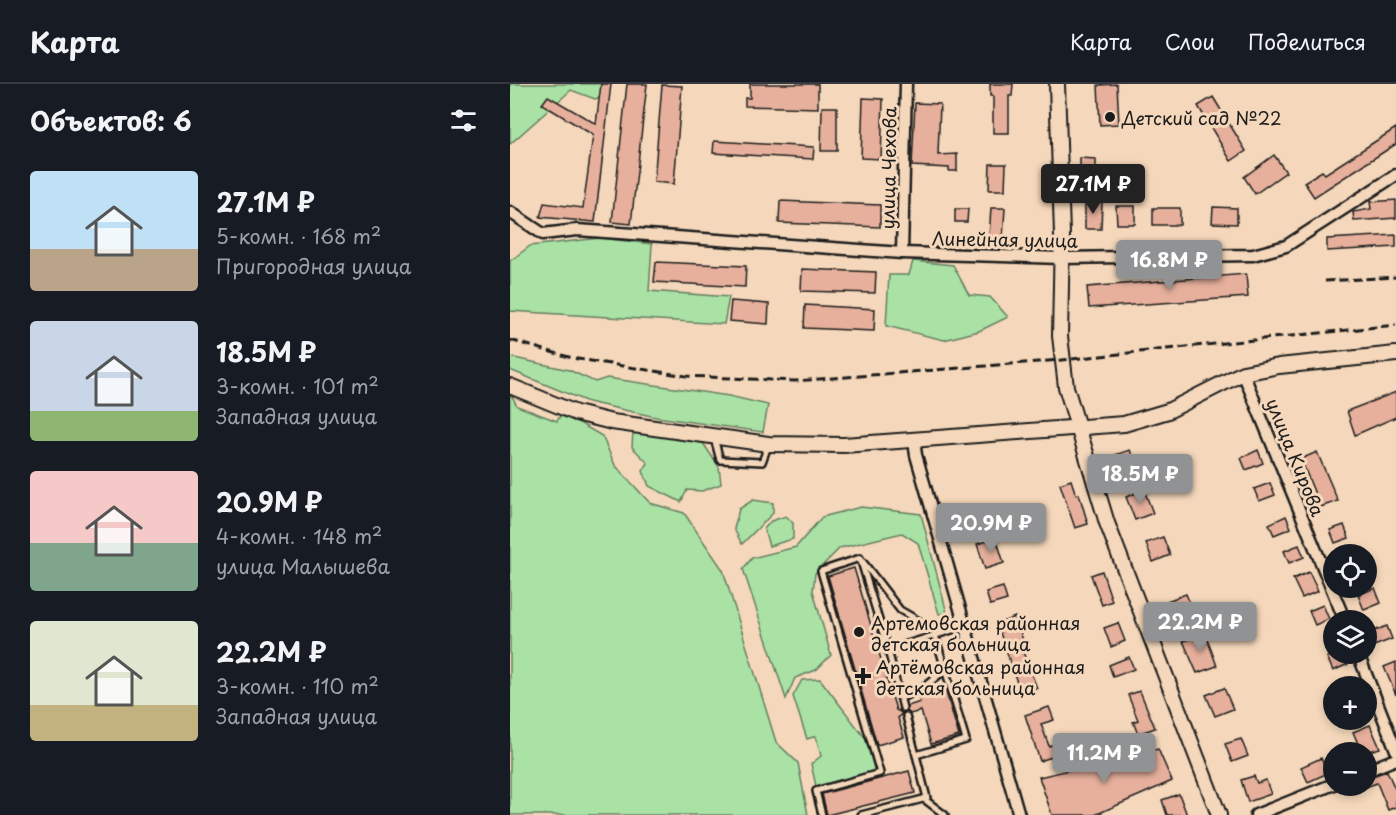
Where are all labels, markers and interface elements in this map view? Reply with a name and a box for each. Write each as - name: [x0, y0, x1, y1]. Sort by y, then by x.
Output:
- text: Карта: [30, 20, 120, 63]
- text: Карта: [1070, 25, 1132, 57]
- text: Слои: [1165, 25, 1215, 57]
- text: Поделиться: [1248, 25, 1366, 57]
- text: Объектов: 6: [30, 101, 192, 140]
- icon: filters: [447, 104, 480, 137]
- place label: Детский сад №22: [1121, 104, 1282, 131]
- street label: улица Чехова: [873, 106, 903, 230]
- marker: Детский сад №22: [1103, 110, 1117, 124]
- pin: 27.1M ₽: [1038, 164, 1148, 215]
- text: 27.1M ₽: [1055, 168, 1131, 198]
- text: 27.1M ₽: [216, 182, 315, 221]
- icon: home: [78, 195, 150, 267]
- text: 5-комн. · 168 m²: [216, 221, 381, 251]
- street label: Линейная улица: [932, 224, 1079, 254]
- pin: 16.8M ₽: [1114, 240, 1224, 291]
- text: 16.8M ₽: [1130, 244, 1208, 274]
- text: Пригородная улица: [216, 251, 411, 281]
- text: 18.5M ₽: [216, 332, 316, 371]
- icon: home: [78, 345, 150, 417]
- text: 3-комн. · 101 m²: [216, 371, 379, 401]
- street label: улица Кирова: [1260, 394, 1332, 521]
- text: Западная улица: [216, 401, 377, 431]
- pin: 18.5M ₽: [1085, 454, 1195, 505]
- text: 18.5M ₽: [1101, 458, 1179, 488]
- text: 20.9M ₽: [216, 482, 323, 521]
- icon: home: [78, 495, 150, 567]
- pin: 20.9M ₽: [936, 503, 1046, 554]
- text: 20.9M ₽: [950, 507, 1032, 537]
- text: 4-комн. · 148 m²: [216, 521, 382, 551]
- map controls: [1323, 544, 1377, 796]
- button: locate: [1323, 544, 1377, 598]
- text: улица Малышева: [216, 551, 390, 581]
- pin: 22.2M ₽: [1145, 602, 1255, 653]
- text: 22.2M ₽: [1158, 606, 1243, 636]
- place label: Артемовская районная детская больница: [871, 609, 1080, 657]
- button: layers: [1323, 610, 1377, 664]
- marker: Артемовская районная детская больница: [852, 625, 866, 639]
- text: 22.2M ₽: [216, 632, 327, 671]
- icon: home: [78, 645, 150, 717]
- place label: Артёмовская районная детская больница: [876, 653, 1085, 701]
- marker: Артёмовская районная детская больница: [854, 667, 872, 685]
- text: 3-комн. · 110 m²: [216, 671, 379, 701]
- button: +: [1323, 676, 1377, 730]
- text: Западная улица: [216, 701, 377, 731]
- pin: 11.2M ₽: [1049, 733, 1159, 784]
- text: 11.2M ₽: [1067, 737, 1141, 767]
- button: −: [1323, 742, 1377, 796]

